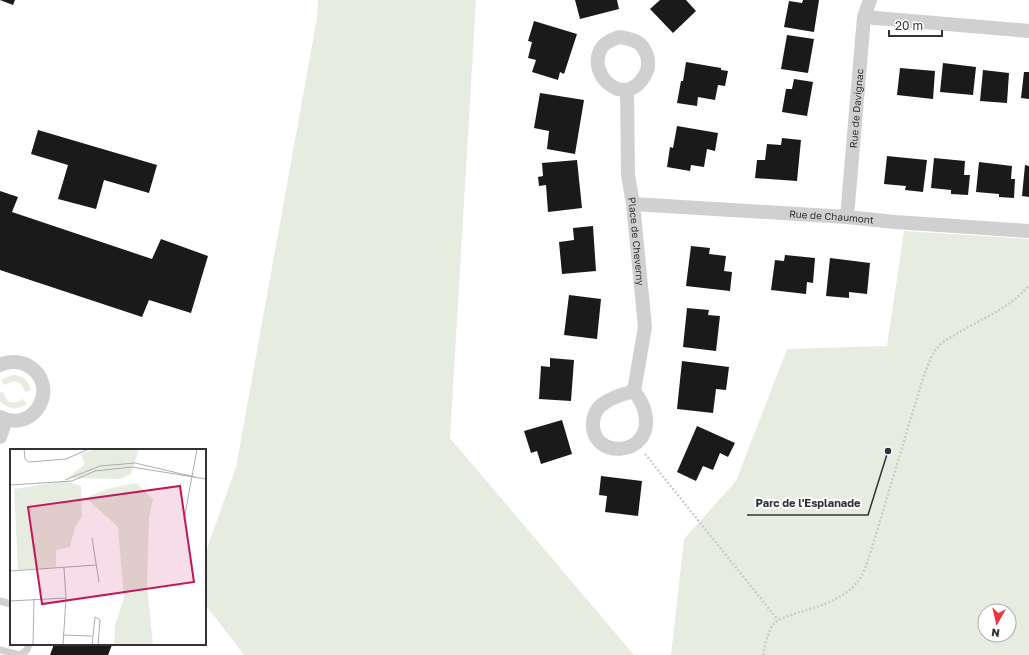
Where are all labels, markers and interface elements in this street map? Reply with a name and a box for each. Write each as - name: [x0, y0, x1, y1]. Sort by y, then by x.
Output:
- scale bar: [889, 12, 942, 38]
- text: 20 m: [895, 18, 923, 33]
- street label: Rue de Davignac: [847, 68, 866, 149]
- street label: Place de Cheverny: [626, 196, 647, 287]
- street label: Rue de Chaumont: [789, 207, 875, 226]
- inset map: [10, 449, 206, 645]
- callout: Parc de l'Esplanade: [747, 492, 868, 515]
- text: Parc de l'Esplanade: [756, 496, 861, 509]
- north arrow: [977, 603, 1017, 643]
- text: N: [990, 626, 1001, 640]

